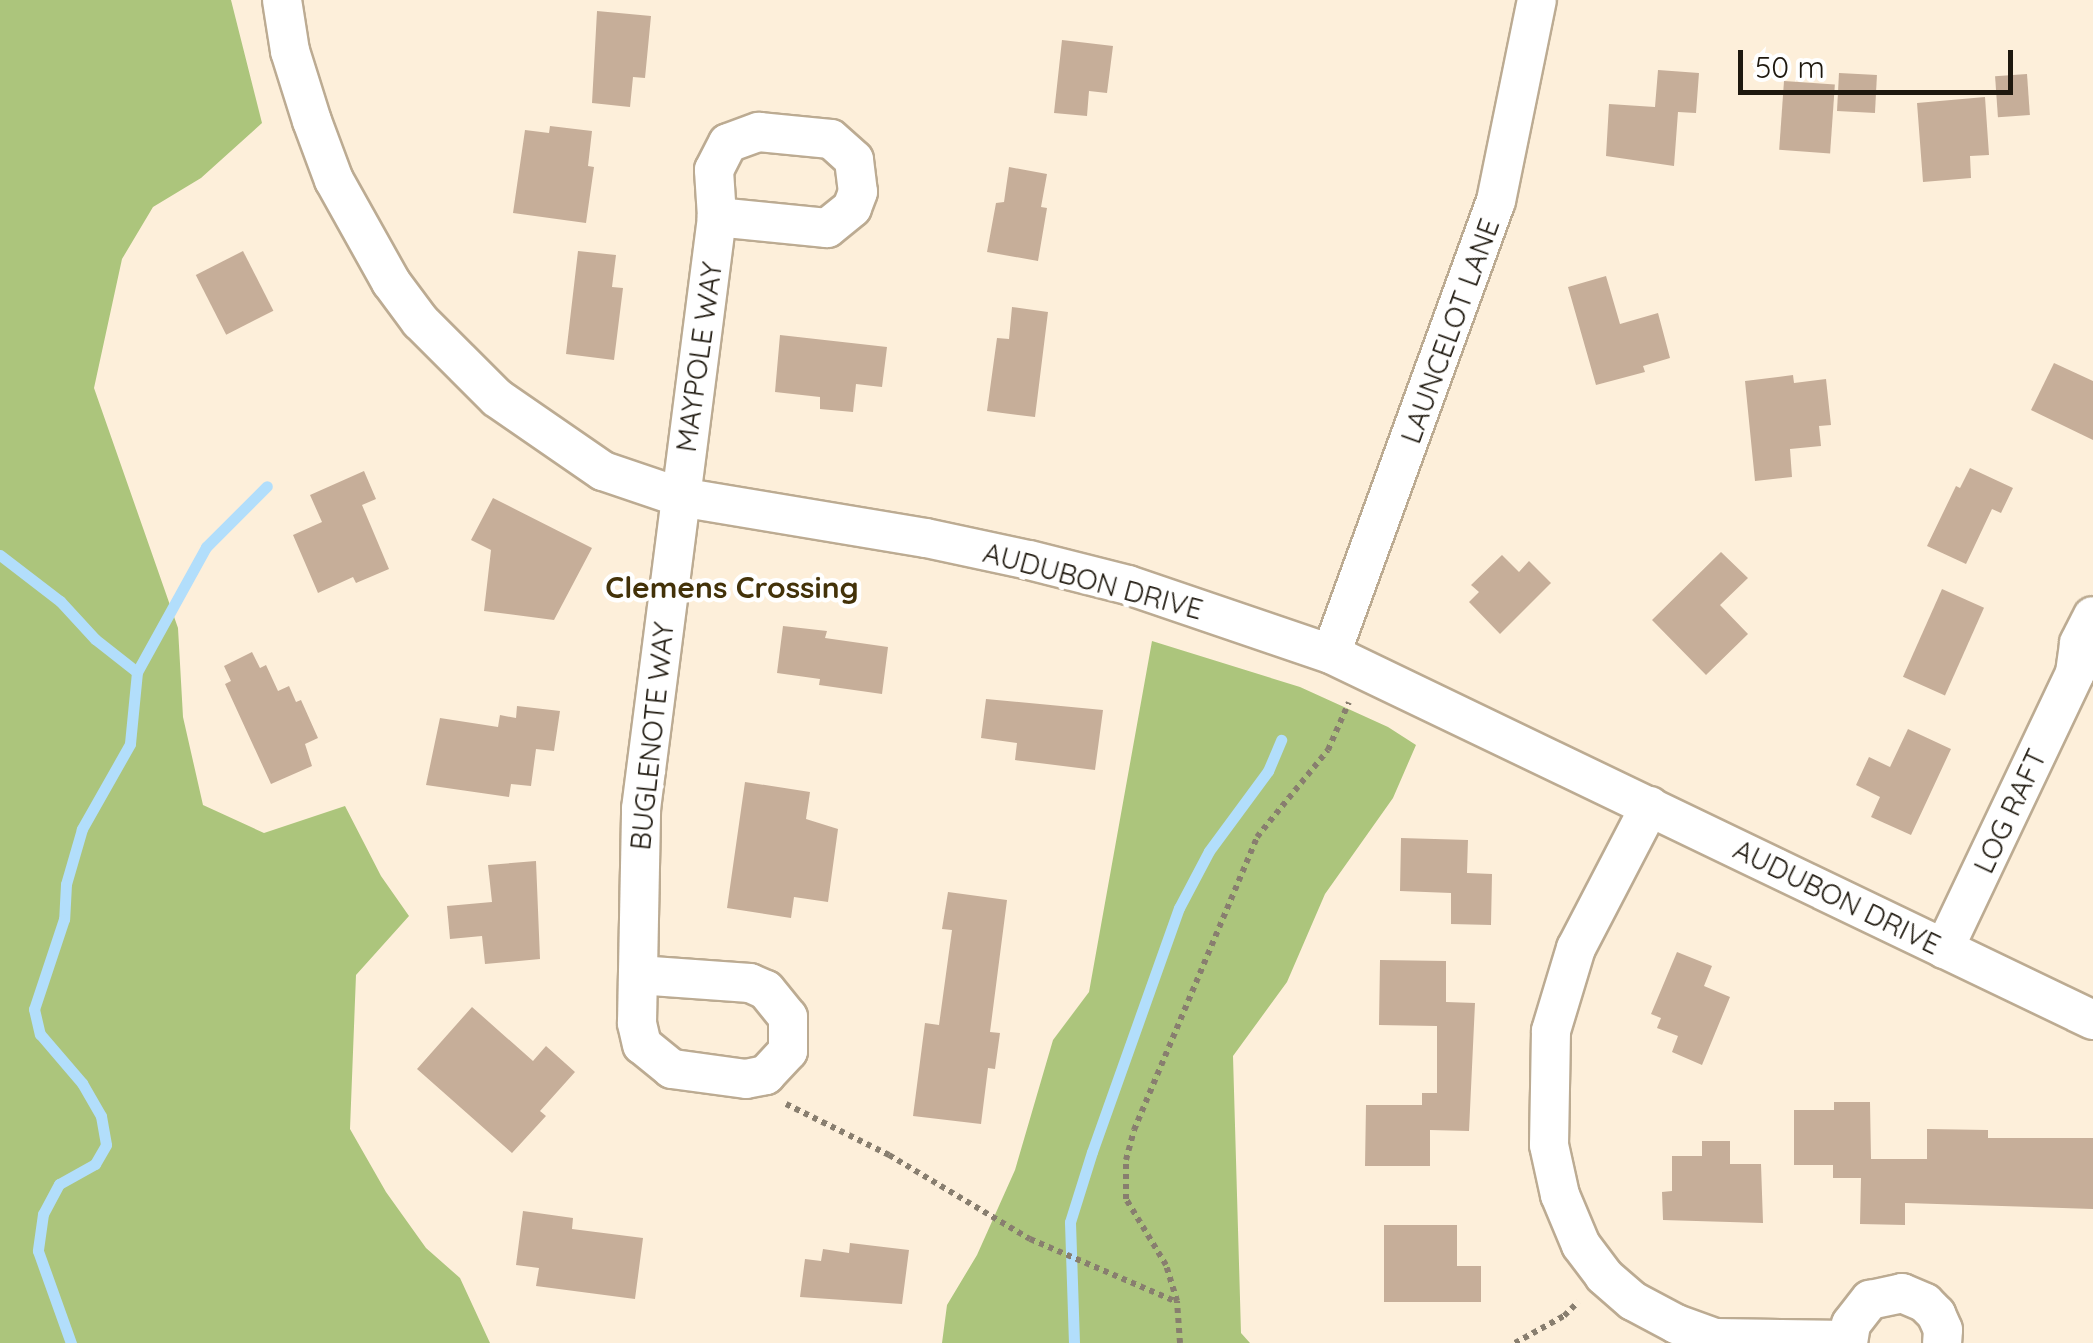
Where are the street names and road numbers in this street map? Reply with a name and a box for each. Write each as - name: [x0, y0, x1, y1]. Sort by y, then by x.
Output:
- street label: LAUNCELOT LANE: [1394, 214, 1506, 448]
- street label: MAYPOLE WAY: [669, 260, 729, 454]
- street label: AUDUBON DRIVE: [979, 536, 1207, 626]
- street label: BUGLENOTE WAY: [623, 620, 681, 852]
- street label: LOG RAFT: [1967, 744, 2053, 878]
- street label: AUDUBON DRIVE: [1728, 832, 1946, 962]

